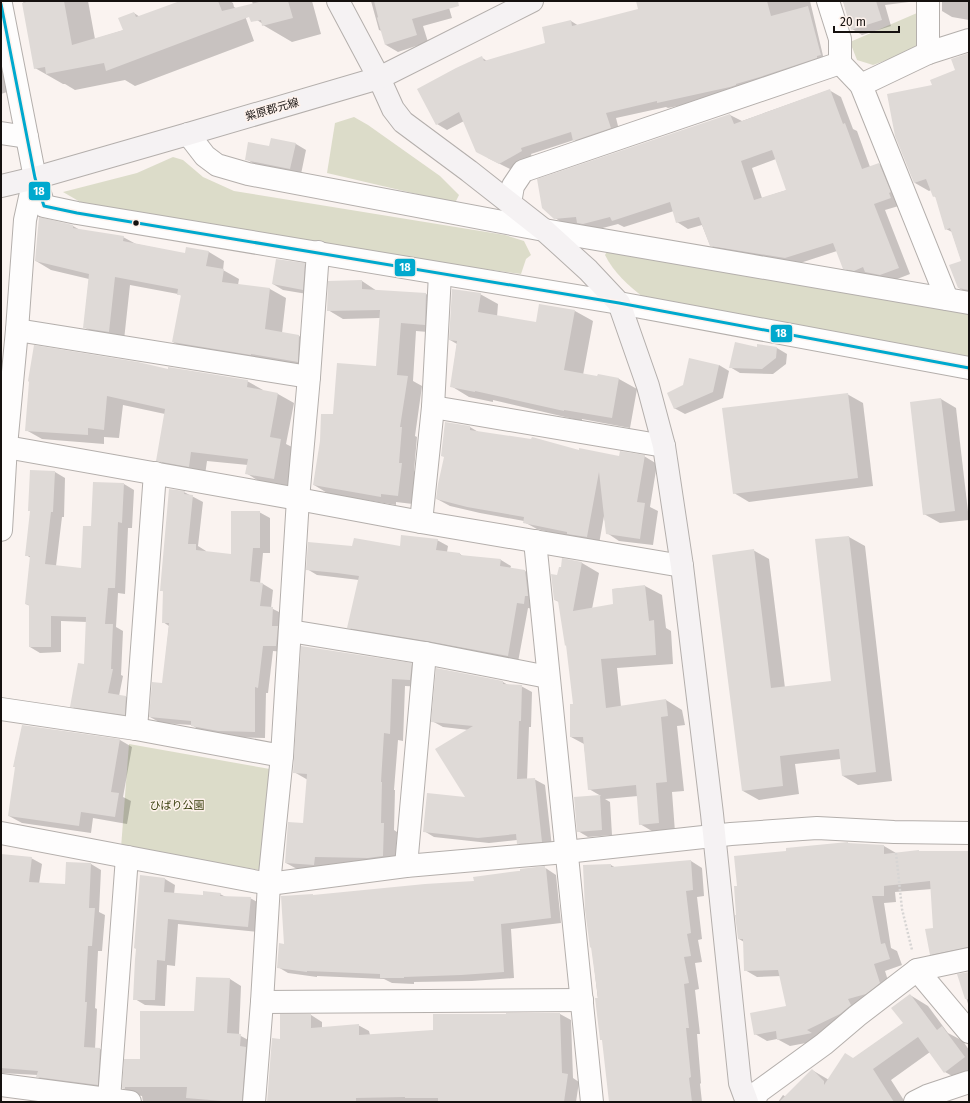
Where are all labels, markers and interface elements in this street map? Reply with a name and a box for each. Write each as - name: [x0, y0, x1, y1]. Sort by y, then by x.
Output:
- scale bar: [834, 8, 899, 34]
- text: 20 m: [840, 15, 866, 29]
- street label: 紫原郡元線: [244, 96, 300, 123]
- line badge: 18: [28, 181, 51, 201]
- text: 18: [33, 185, 45, 198]
- unlabelled marker: [131, 218, 141, 228]
- line badge: 18: [394, 258, 416, 277]
- text: 18: [399, 261, 411, 274]
- line badge: 18: [770, 324, 793, 343]
- text: 18: [775, 327, 787, 340]
- park label: ひばり公園: [150, 799, 205, 812]

